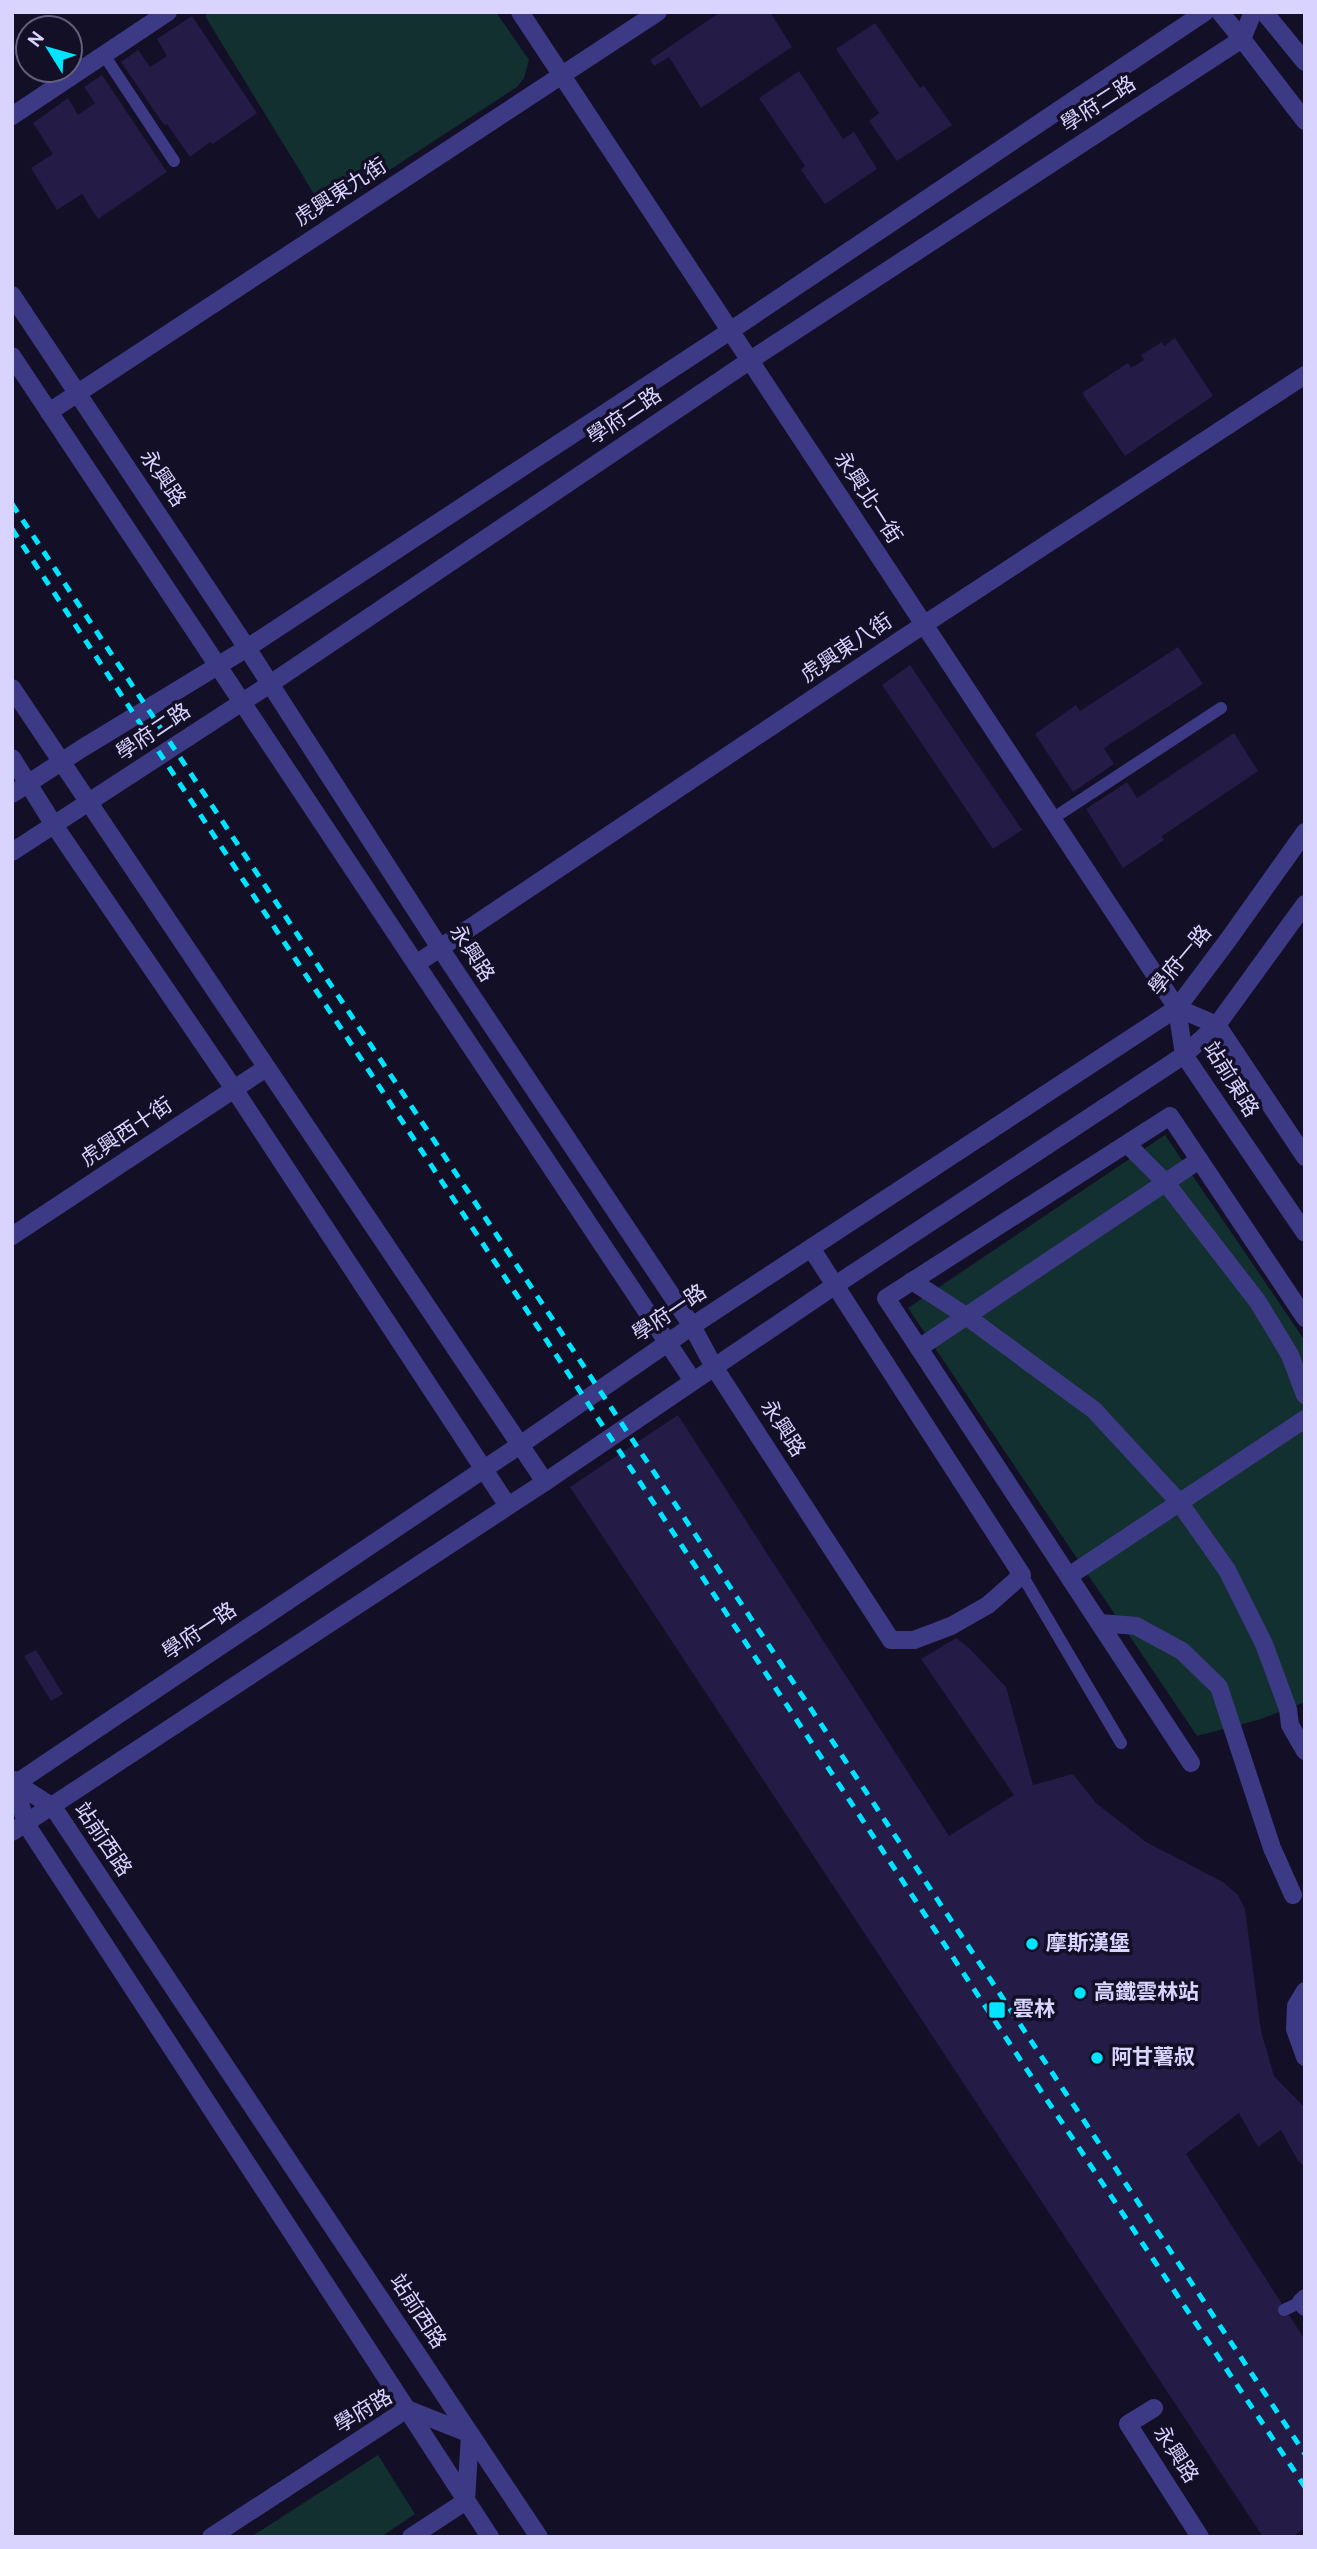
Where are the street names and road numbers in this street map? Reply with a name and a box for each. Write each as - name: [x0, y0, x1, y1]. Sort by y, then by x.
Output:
- street label: 學府二路: [1056, 71, 1142, 139]
- street label: 虎興東九街: [290, 153, 392, 233]
- street label: 學府二路: [583, 382, 667, 452]
- street label: 永興路: [133, 445, 191, 513]
- street label: 永興北一街: [827, 447, 907, 549]
- street label: 虎興東八街: [796, 608, 898, 690]
- street label: 學府二路: [112, 698, 196, 768]
- street label: 永興路: [443, 920, 499, 988]
- street label: 學府一路: [1144, 920, 1218, 1002]
- street label: 站前東路: [1196, 1037, 1264, 1123]
- street label: 虎興西十街: [76, 1092, 178, 1174]
- street label: 學府一路: [628, 1279, 712, 1349]
- street label: 永興路: [754, 1395, 810, 1463]
- street label: 學府一路: [158, 1597, 242, 1667]
- street label: 站前西路: [67, 1798, 137, 1882]
- street label: 站前西路: [383, 2269, 451, 2355]
- street label: 學府路: [330, 2384, 398, 2440]
- street label: 永興路: [1147, 2421, 1203, 2489]

